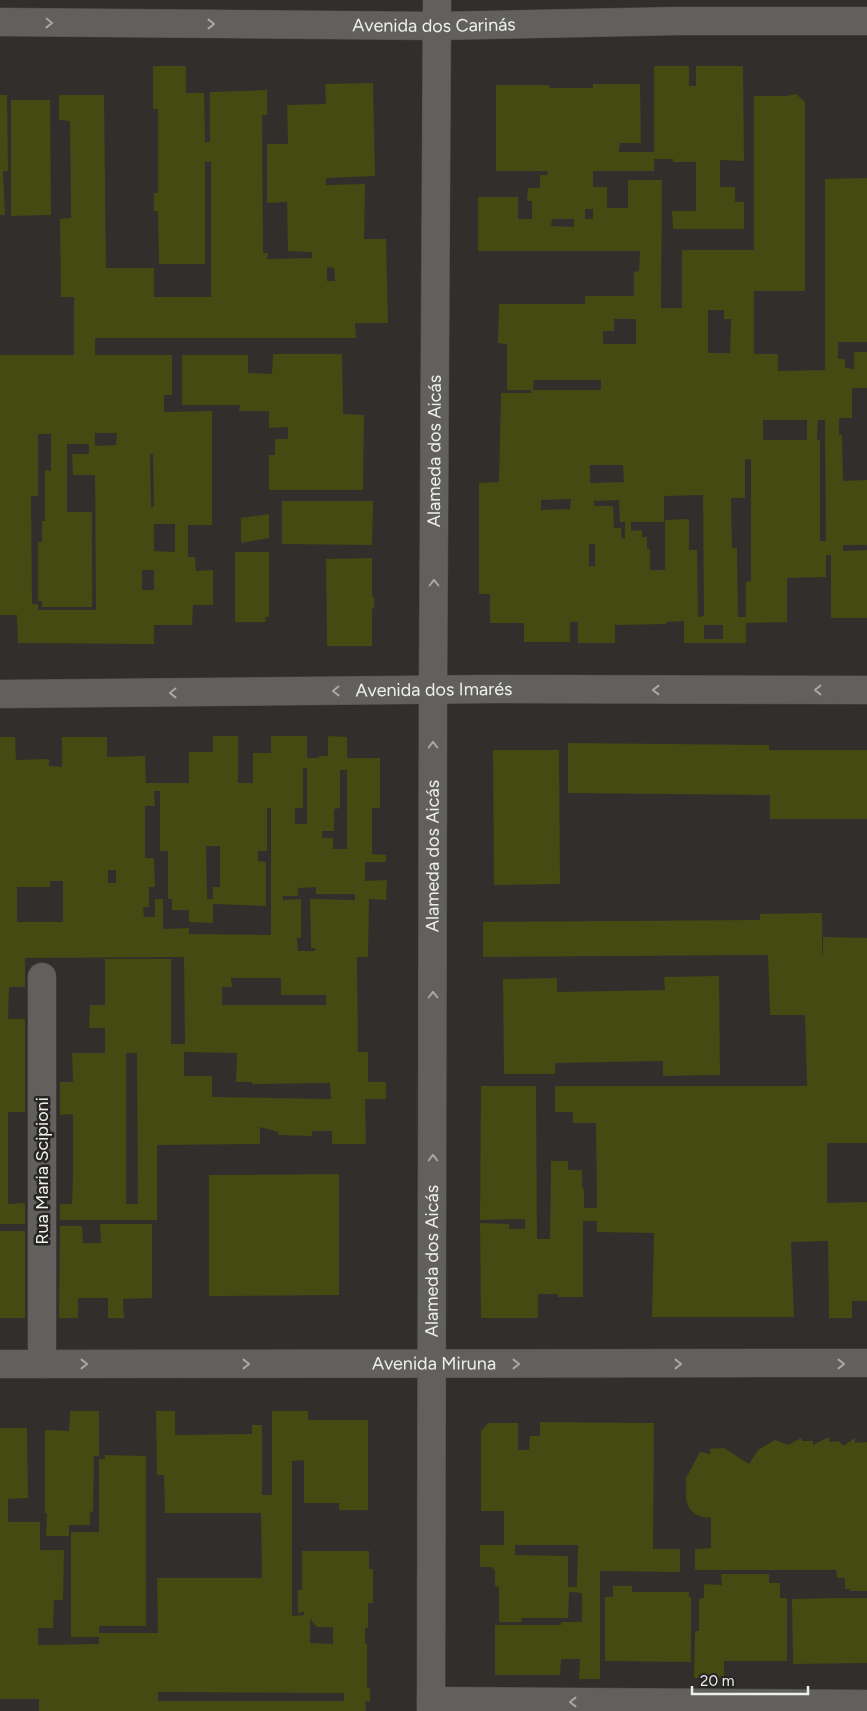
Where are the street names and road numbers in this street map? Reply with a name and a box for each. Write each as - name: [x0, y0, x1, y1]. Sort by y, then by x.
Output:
- street label: Avenida dos Carinás: [352, 13, 516, 37]
- street label: Alameda dos Aicás: [423, 375, 446, 527]
- street label: Avenida dos Imarés: [355, 678, 513, 701]
- street label: Alameda dos Aicás: [422, 780, 444, 932]
- street label: Rua Maria Scipioni: [31, 1097, 53, 1245]
- street label: Alameda dos Aicás: [421, 1185, 443, 1337]
- street label: Avenida Miruna: [372, 1352, 496, 1375]

